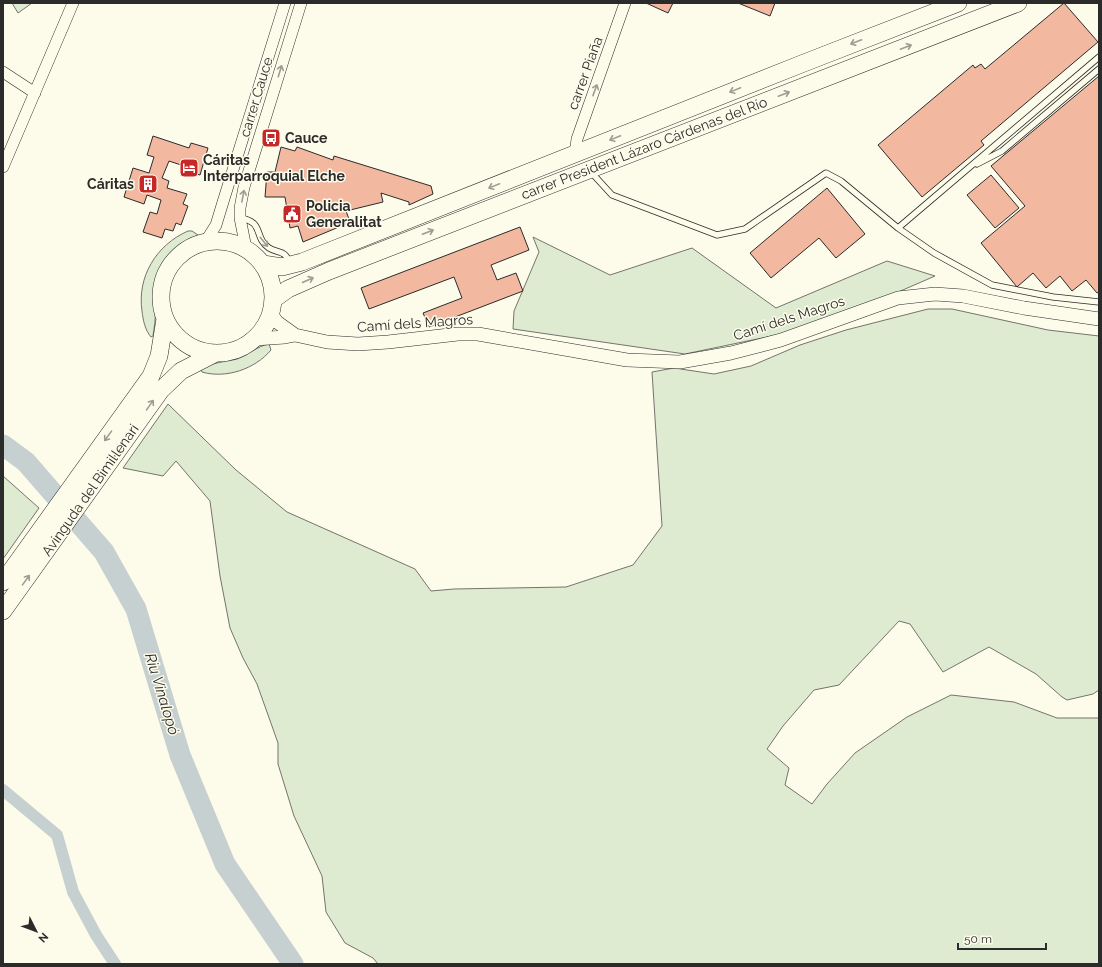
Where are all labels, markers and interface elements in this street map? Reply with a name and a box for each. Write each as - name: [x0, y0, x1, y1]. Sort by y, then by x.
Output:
- street label: carrer Piaña: [564, 34, 606, 112]
- one-way arrow: [851, 39, 863, 47]
- one-way arrow: [899, 42, 911, 50]
- street label: carrer Cauce: [236, 55, 276, 139]
- one-way arrow: [277, 65, 284, 78]
- one-way arrow: [591, 84, 599, 96]
- one-way arrow: [730, 86, 742, 94]
- one-way arrow: [778, 89, 790, 97]
- street label: carrer President Lázaro Cárdenas del Río: [519, 94, 769, 202]
- bus stop icon: Cauce: [260, 127, 282, 149]
- place label: Cauce: [285, 130, 328, 146]
- one-way arrow: [609, 135, 621, 142]
- place label: Cáritas Interparroquial Elche: [203, 152, 345, 184]
- hotel icon: Cáritas Interparroquial Elche: [178, 157, 200, 179]
- building icon: Cáritas: [137, 173, 159, 195]
- place label: Cáritas: [87, 176, 134, 192]
- one-way arrow: [488, 183, 500, 190]
- one-way arrow: [239, 190, 247, 203]
- place label: Policia Generalitat: [306, 198, 382, 230]
- public building icon: Policia Generalitat: [281, 203, 303, 225]
- one-way arrow: [422, 228, 434, 236]
- one-way arrow: [260, 237, 269, 247]
- one-way arrow: [301, 276, 313, 283]
- street label: Camí dels Magros: [731, 292, 847, 344]
- street label: Camí dels Magros: [357, 311, 474, 335]
- one-way arrow: [146, 400, 154, 411]
- street label: Avinguda del Bimil·lenari: [38, 421, 142, 559]
- one-way arrow: [104, 430, 112, 441]
- one-way arrow: [22, 574, 30, 585]
- water label: Riu Vinalopó: [141, 651, 183, 737]
- north arrow: [16, 911, 56, 951]
- scale bar: [958, 925, 1046, 951]
- text: N: [35, 930, 51, 945]
- text: 50 m: [964, 932, 992, 946]

